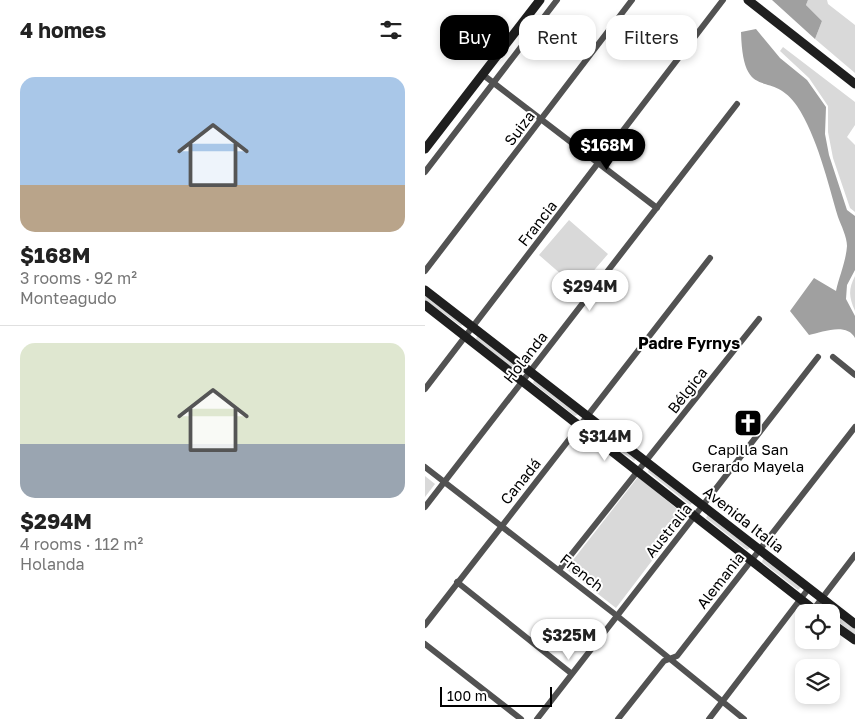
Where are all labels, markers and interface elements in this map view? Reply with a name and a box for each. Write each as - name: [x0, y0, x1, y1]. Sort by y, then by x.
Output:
- chip: Buy: [440, 15, 509, 60]
- chip: Rent: [519, 15, 596, 60]
- chip: Filters: [606, 15, 697, 60]
- icon: filters: [377, 16, 405, 44]
- text: 4 homes: [20, 17, 106, 43]
- street label: Suiza: [500, 107, 538, 149]
- icon: home: [168, 110, 258, 200]
- pin: $168M: [572, 128, 642, 171]
- text: $168M: [580, 135, 634, 155]
- street label: Francia: [514, 197, 560, 249]
- text: $168M: [20, 242, 90, 268]
- text: 3 rooms · 92 m²: [20, 268, 137, 288]
- pin: $294M: [555, 270, 625, 312]
- text: $294M: [563, 276, 617, 296]
- text: Monteagudo: [20, 288, 117, 308]
- street label: Holanda: [499, 328, 551, 386]
- district label: Padre Fyrnys: [638, 333, 740, 353]
- street label: Bélgica: [664, 363, 710, 417]
- icon: home: [168, 375, 258, 465]
- church icon: Capilla San Gerardo Mayela: [733, 408, 763, 438]
- pin: $314M: [570, 420, 640, 462]
- text: $314M: [579, 426, 631, 446]
- place label: Capilla San Gerardo Mayela: [692, 440, 804, 475]
- street label: Canadá: [496, 454, 544, 508]
- street label: Avenida Italia: [700, 482, 788, 556]
- street label: Australia: [641, 499, 695, 561]
- text: $294M: [20, 508, 92, 534]
- text: 4 rooms · 112 m²: [20, 534, 143, 554]
- street label: Alemania: [692, 548, 748, 612]
- street label: French: [557, 550, 607, 594]
- text: Holanda: [20, 554, 85, 574]
- map controls: [795, 604, 840, 704]
- button: locate: [795, 604, 840, 649]
- pin: $325M: [534, 618, 604, 661]
- text: $325M: [542, 625, 596, 645]
- button: layers: [795, 659, 840, 704]
- scale bar: [440, 684, 553, 707]
- text: 100 m: [447, 687, 487, 704]

